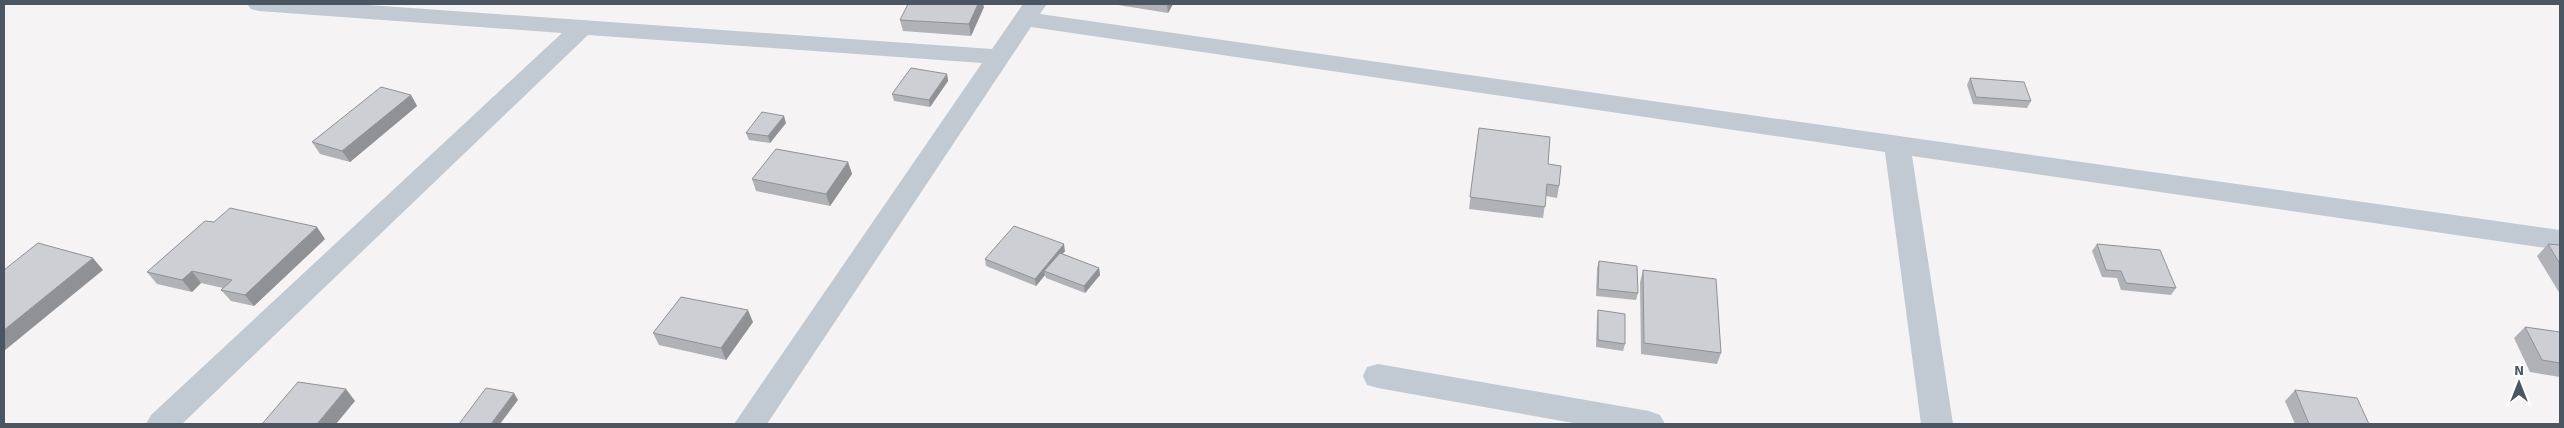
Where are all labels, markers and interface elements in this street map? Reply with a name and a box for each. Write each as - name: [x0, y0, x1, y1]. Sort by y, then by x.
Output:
- north arrow: [2494, 358, 2544, 408]
- text: N: [2514, 362, 2524, 379]

